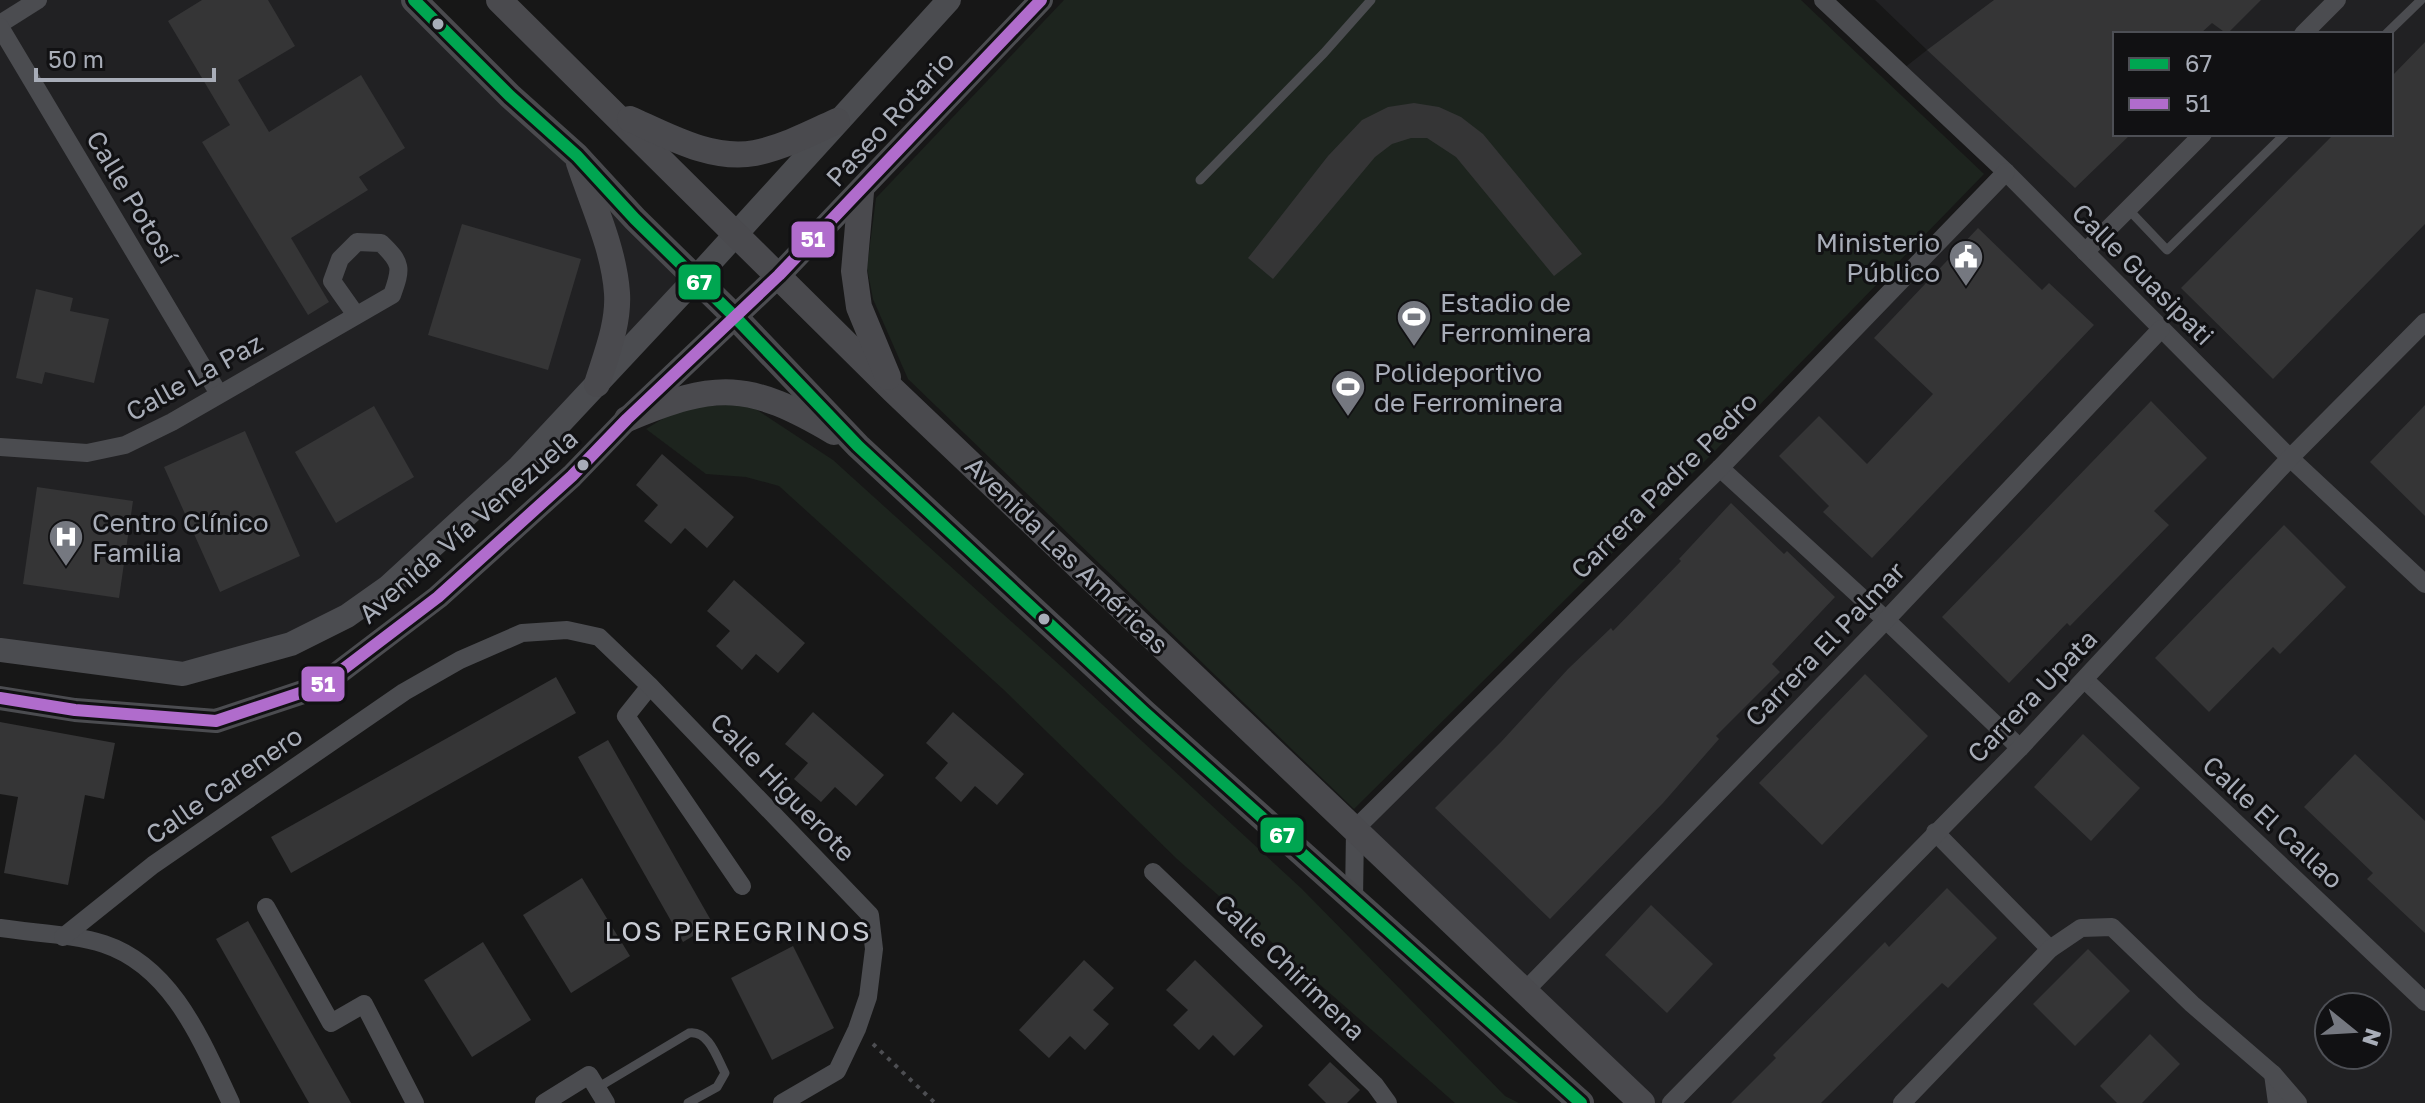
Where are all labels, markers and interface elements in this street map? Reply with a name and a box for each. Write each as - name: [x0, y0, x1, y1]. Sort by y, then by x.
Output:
- unlabelled marker: [430, 16, 446, 32]
- scale bar: [36, 32, 214, 82]
- legend: [2113, 32, 2393, 136]
- text: 50 m: [48, 44, 104, 73]
- street label: Paseo Rotario: [820, 45, 960, 193]
- text: 67: [2185, 48, 2212, 77]
- text: 51: [2185, 88, 2211, 117]
- street label: Calle Potosí: [80, 125, 185, 271]
- street label: Calle Guasipati: [2066, 197, 2220, 351]
- line badge: 51: [790, 220, 836, 259]
- text: 51: [801, 225, 825, 252]
- place label: Ministerio Público: [1816, 227, 1940, 288]
- public building icon: Ministerio Público: [1947, 238, 1985, 288]
- line badge: 67: [677, 263, 722, 301]
- text: 67: [686, 268, 712, 295]
- place label: Estadio de Ferrominera: [1440, 287, 1592, 348]
- sports icon: Estadio de Ferrominera: [1395, 298, 1433, 348]
- street label: Calle La Paz: [120, 327, 268, 427]
- place label: Polideportivo de Ferrominera: [1374, 357, 1563, 418]
- sports icon: Polideportivo de Ferrominera: [1329, 368, 1367, 418]
- street label: Carrera Padre Pedro: [1564, 385, 1764, 585]
- street label: Avenida Vía Venezuela: [352, 423, 584, 629]
- street label: Avenida Las Américas: [959, 450, 1175, 660]
- unlabelled marker: [575, 457, 591, 473]
- place label: Centro Clínico Familia: [92, 507, 269, 568]
- hospital icon: Centro Clínico Familia: [47, 518, 85, 568]
- street label: Carrera El Palmar: [1739, 555, 1911, 733]
- unlabelled marker: [1036, 611, 1052, 627]
- street label: Carrera Upata: [1961, 623, 2103, 769]
- line badge: 51: [300, 665, 346, 703]
- text: 51: [311, 670, 335, 697]
- street label: Calle Higuerote: [704, 706, 862, 868]
- street label: Calle Carenero: [140, 719, 308, 851]
- street label: Calle El Callao: [2196, 749, 2350, 895]
- line badge: 67: [1259, 816, 1305, 854]
- text: 67: [1269, 821, 1295, 848]
- street label: Calle Chirimena: [1208, 887, 1372, 1047]
- district label: LOS PEREGRINOS: [604, 914, 872, 947]
- north arrow: [2313, 991, 2393, 1071]
- text: N: [2357, 1025, 2388, 1049]

